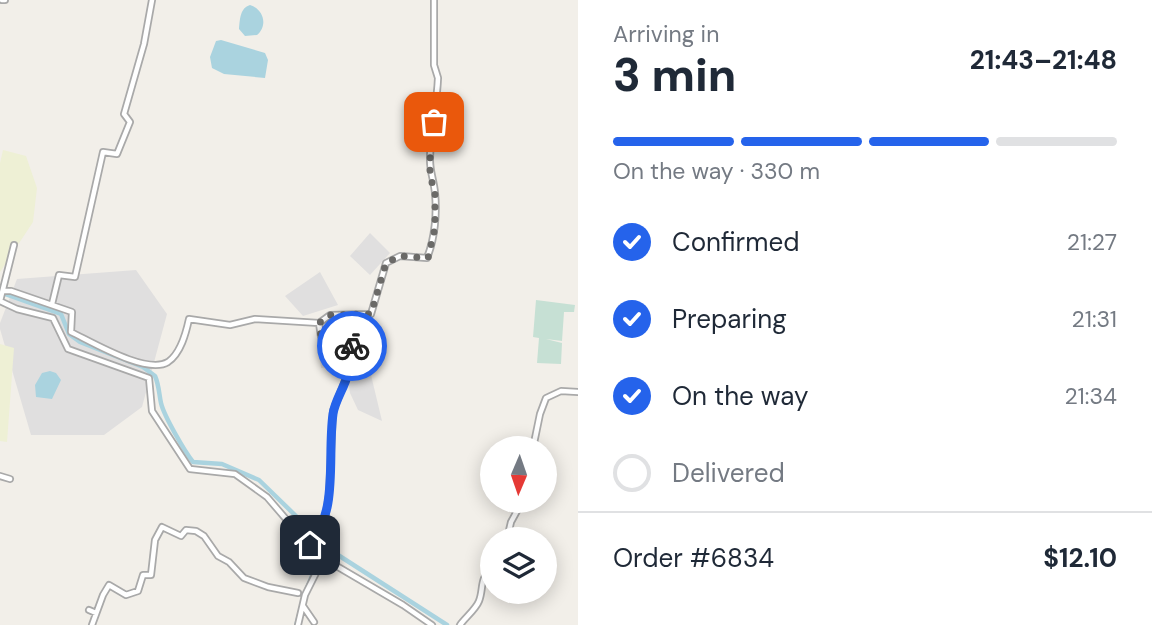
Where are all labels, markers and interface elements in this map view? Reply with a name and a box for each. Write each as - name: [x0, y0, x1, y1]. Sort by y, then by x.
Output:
- text: Arriving in: [613, 19, 719, 49]
- text: 21:43–21:48: [970, 43, 1117, 77]
- text: 3 min: [613, 45, 736, 105]
- pin: [404, 92, 464, 152]
- icon: bag: [415, 103, 453, 141]
- text: On the way · 330 m: [613, 156, 820, 186]
- icon: check: [613, 223, 651, 261]
- text: Confirmed: [672, 225, 799, 259]
- text: 21:27: [1067, 227, 1117, 257]
- icon: check: [613, 300, 651, 338]
- text: Preparing: [672, 302, 787, 336]
- text: 21:31: [1072, 304, 1117, 334]
- courier: [317, 311, 387, 381]
- icon: bike: [333, 327, 371, 365]
- icon: check: [613, 377, 651, 415]
- text: On the way: [672, 379, 808, 413]
- text: 21:34: [1064, 381, 1117, 411]
- north arrow: [480, 436, 556, 513]
- map controls: [480, 436, 557, 604]
- text: Delivered: [672, 456, 785, 490]
- pin: [280, 515, 340, 575]
- icon: home: [291, 526, 329, 564]
- button: layers: [480, 527, 557, 604]
- text: Order #6834: [613, 541, 774, 575]
- text: $12.10: [1043, 541, 1117, 575]

